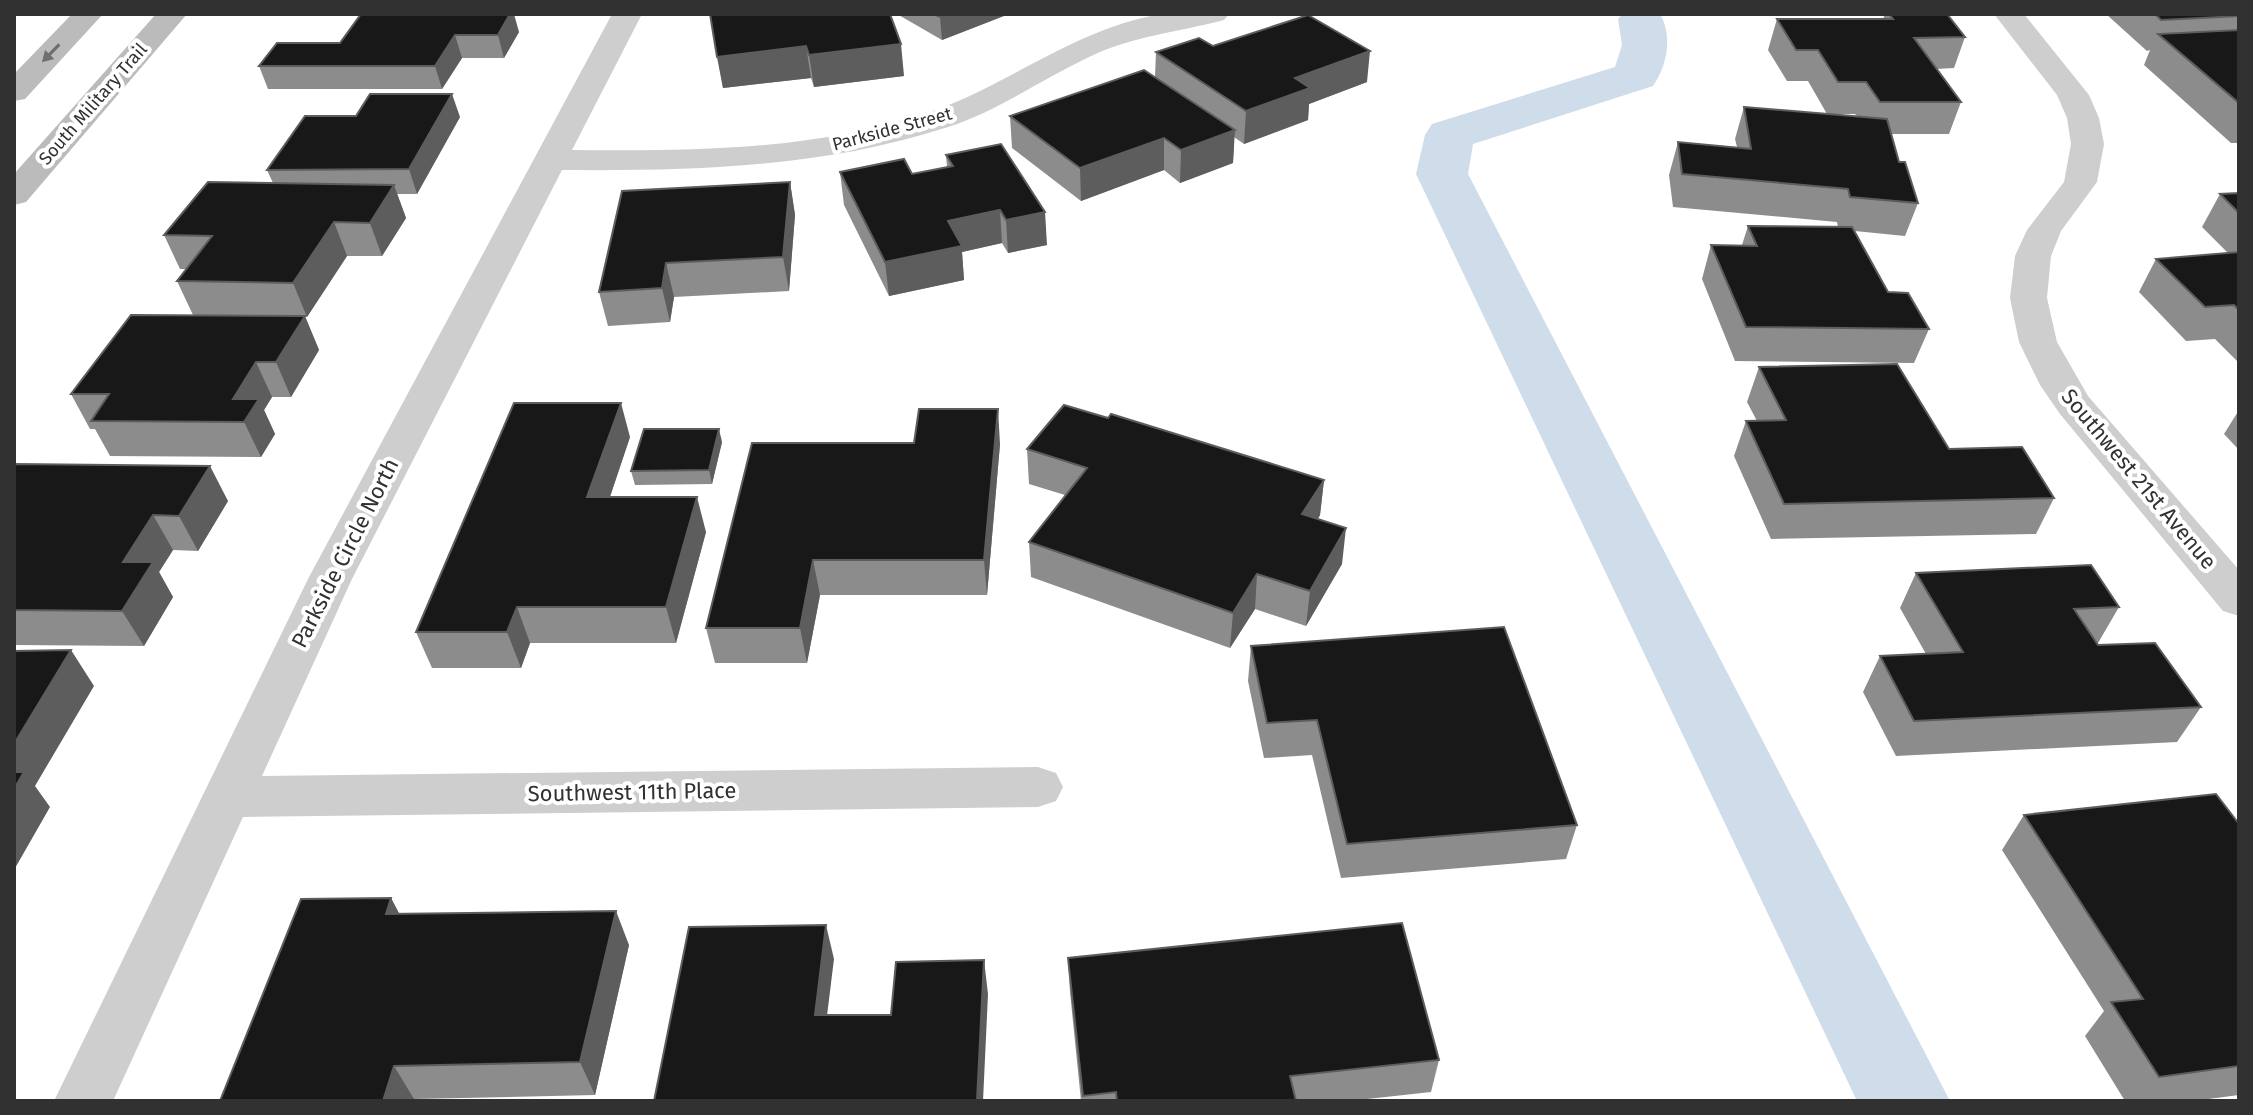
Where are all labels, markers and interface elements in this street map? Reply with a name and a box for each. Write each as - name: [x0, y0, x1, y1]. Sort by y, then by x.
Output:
- street label: South Military Trail: [34, 39, 152, 169]
- one-way arrow: [42, 43, 61, 62]
- street label: Parkside Street: [830, 102, 955, 156]
- street label: Southwest 21st Avenue: [2056, 383, 2222, 575]
- street label: Parkside Circle North: [286, 454, 404, 652]
- street label: Southwest 11th Place: [527, 777, 737, 807]

